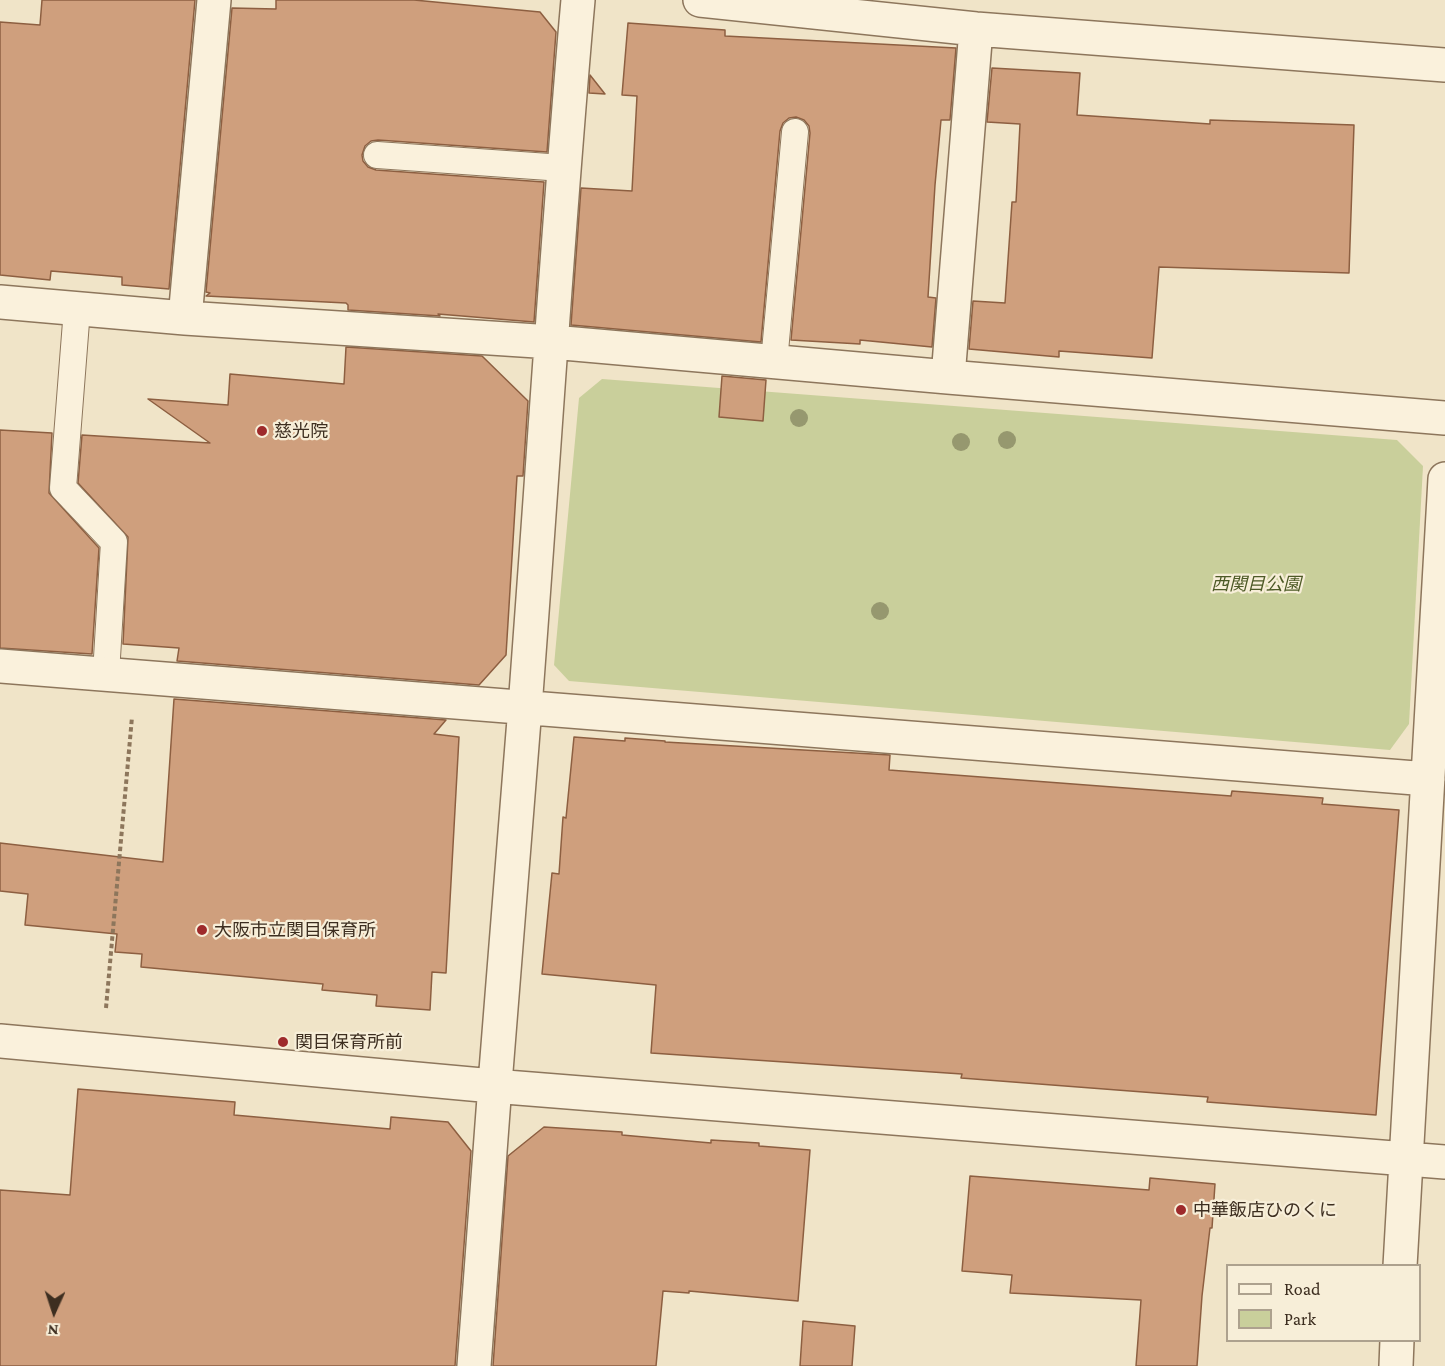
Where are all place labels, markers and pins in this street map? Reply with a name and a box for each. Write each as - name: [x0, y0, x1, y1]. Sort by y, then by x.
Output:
- place label: 慈光院: [274, 420, 328, 442]
- marker: 慈光院: [255, 424, 269, 438]
- place label: 大阪市立関目保育所: [214, 919, 376, 941]
- marker: 大阪市立関目保育所: [195, 923, 209, 937]
- place label: 関目保育所前: [295, 1031, 403, 1053]
- marker: 関目保育所前: [276, 1035, 290, 1049]
- place label: 中華飯店ひのくに: [1193, 1199, 1337, 1221]
- marker: 中華飯店ひのくに: [1174, 1203, 1188, 1217]

